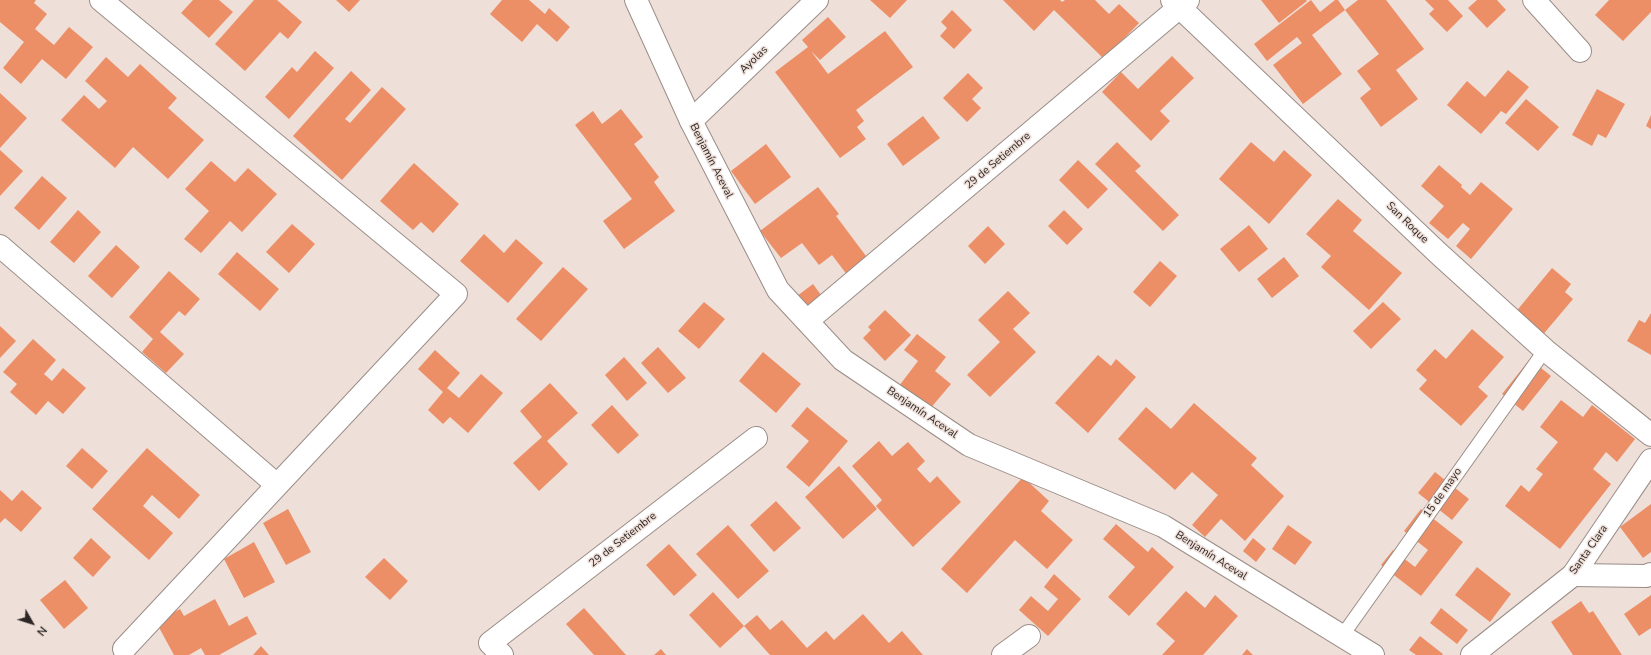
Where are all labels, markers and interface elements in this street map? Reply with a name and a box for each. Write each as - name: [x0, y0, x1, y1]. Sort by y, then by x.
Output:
- street label: Ayolas: [737, 44, 771, 76]
- street label: Benjamín Aceval: [686, 121, 736, 201]
- street label: 29 de Setiembre: [963, 130, 1033, 192]
- street label: San Roque: [1383, 200, 1431, 246]
- street label: Benjamín Aceval: [884, 384, 960, 442]
- street label: 15 de mayo: [1421, 465, 1465, 521]
- street label: 29 de Setiembre: [587, 510, 659, 570]
- street label: Santa Clara: [1567, 523, 1611, 577]
- street label: Benjamín Aceval: [1173, 529, 1249, 583]
- north arrow: [12, 603, 52, 643]
- text: N: [33, 623, 50, 639]

